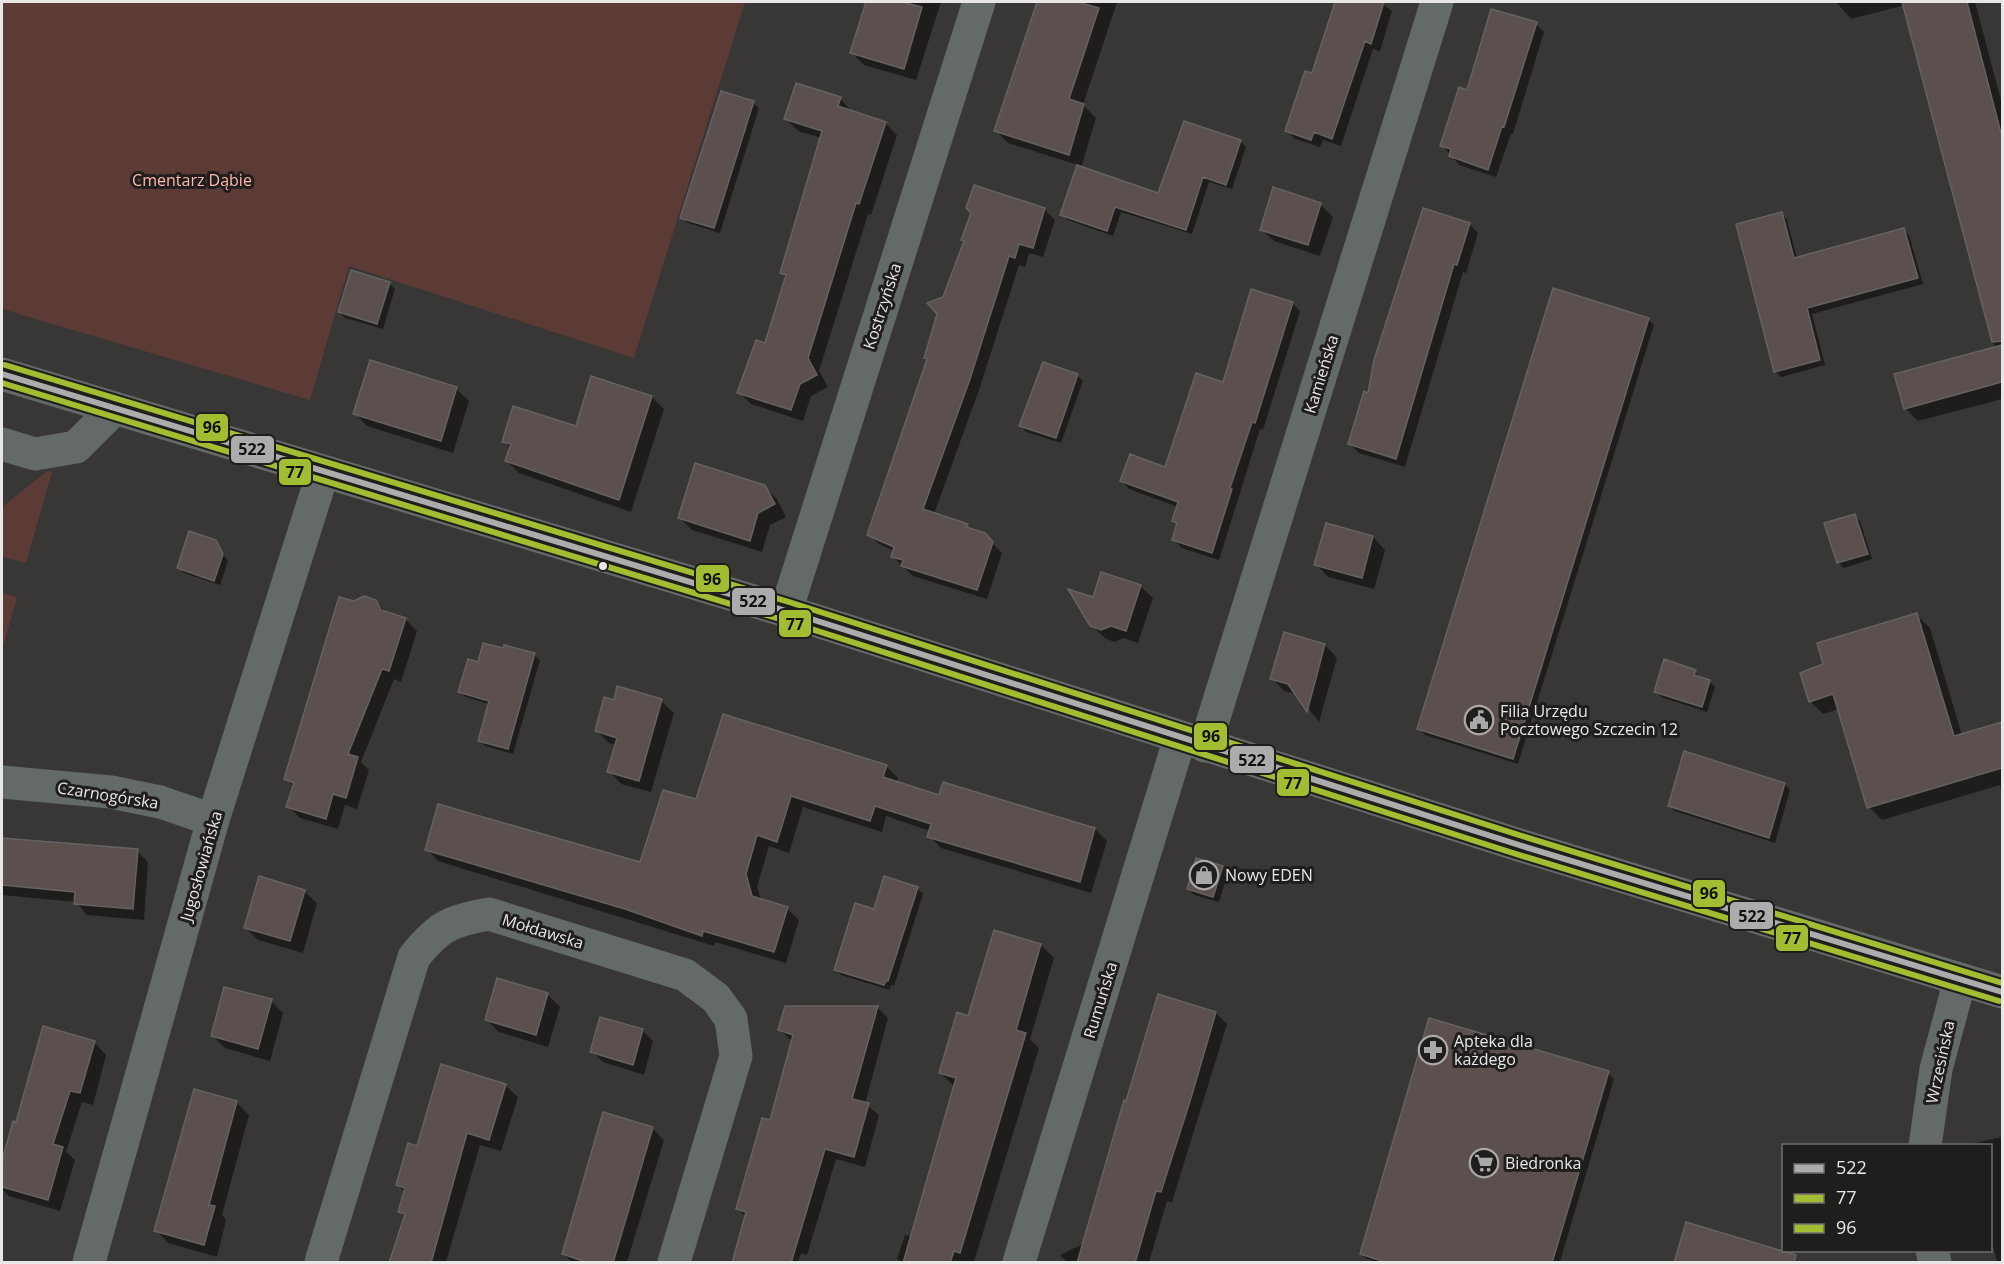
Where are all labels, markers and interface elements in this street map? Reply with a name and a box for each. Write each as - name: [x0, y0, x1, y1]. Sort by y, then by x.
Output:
- park label: Cmentarz Dąbie: [132, 169, 252, 191]
- street label: Kostrzyńska: [858, 260, 906, 352]
- street label: Kamieńska: [1299, 332, 1343, 416]
- line badge: 96: [195, 413, 229, 442]
- text: 96: [203, 416, 221, 438]
- line badge: 522: [230, 435, 275, 464]
- text: 522: [238, 438, 266, 460]
- line badge: 77: [278, 458, 312, 486]
- text: 77: [286, 461, 304, 483]
- unlabelled marker: [597, 560, 609, 572]
- line badge: 96: [695, 564, 730, 593]
- text: 96: [703, 568, 721, 590]
- line badge: 522: [731, 587, 776, 616]
- text: 522: [739, 590, 767, 612]
- line badge: 77: [778, 609, 812, 638]
- text: 77: [786, 613, 804, 635]
- place label: Filia Urzędu Pocztowego Szczecin 12: [1500, 700, 1678, 740]
- public building icon: Filia Urzędu Pocztowego Szczecin 12: [1463, 704, 1495, 736]
- line badge: 96: [1193, 722, 1228, 751]
- text: 96: [1202, 725, 1220, 747]
- line badge: 522: [1229, 745, 1275, 774]
- text: 522: [1238, 749, 1266, 771]
- line badge: 77: [1276, 768, 1310, 797]
- text: 77: [1284, 772, 1302, 794]
- street label: Czarnogórska: [56, 776, 160, 814]
- street label: Jugosłowiańska: [174, 808, 227, 926]
- shop icon: Nowy EDEN: [1188, 859, 1220, 891]
- place label: Nowy EDEN: [1225, 864, 1313, 886]
- line badge: 96: [1692, 879, 1726, 908]
- text: 96: [1700, 882, 1718, 904]
- line badge: 522: [1729, 901, 1774, 930]
- text: 522: [1738, 905, 1766, 927]
- street label: Mołdawska: [500, 908, 586, 954]
- line badge: 77: [1775, 924, 1809, 952]
- text: 77: [1783, 927, 1801, 949]
- street label: Rumuńska: [1078, 959, 1122, 1041]
- street label: Wrzesińska: [1920, 1019, 1960, 1105]
- place label: Apteka dla każdego: [1454, 1030, 1533, 1070]
- pharmacy icon: Apteka dla każdego: [1417, 1034, 1449, 1066]
- legend: [1782, 1144, 1992, 1252]
- supermarket icon: Biedronka: [1468, 1147, 1500, 1179]
- place label: Biedronka: [1505, 1152, 1581, 1174]
- text: 522: [1836, 1155, 1867, 1179]
- text: 77: [1836, 1185, 1857, 1209]
- text: 96: [1836, 1215, 1857, 1239]

